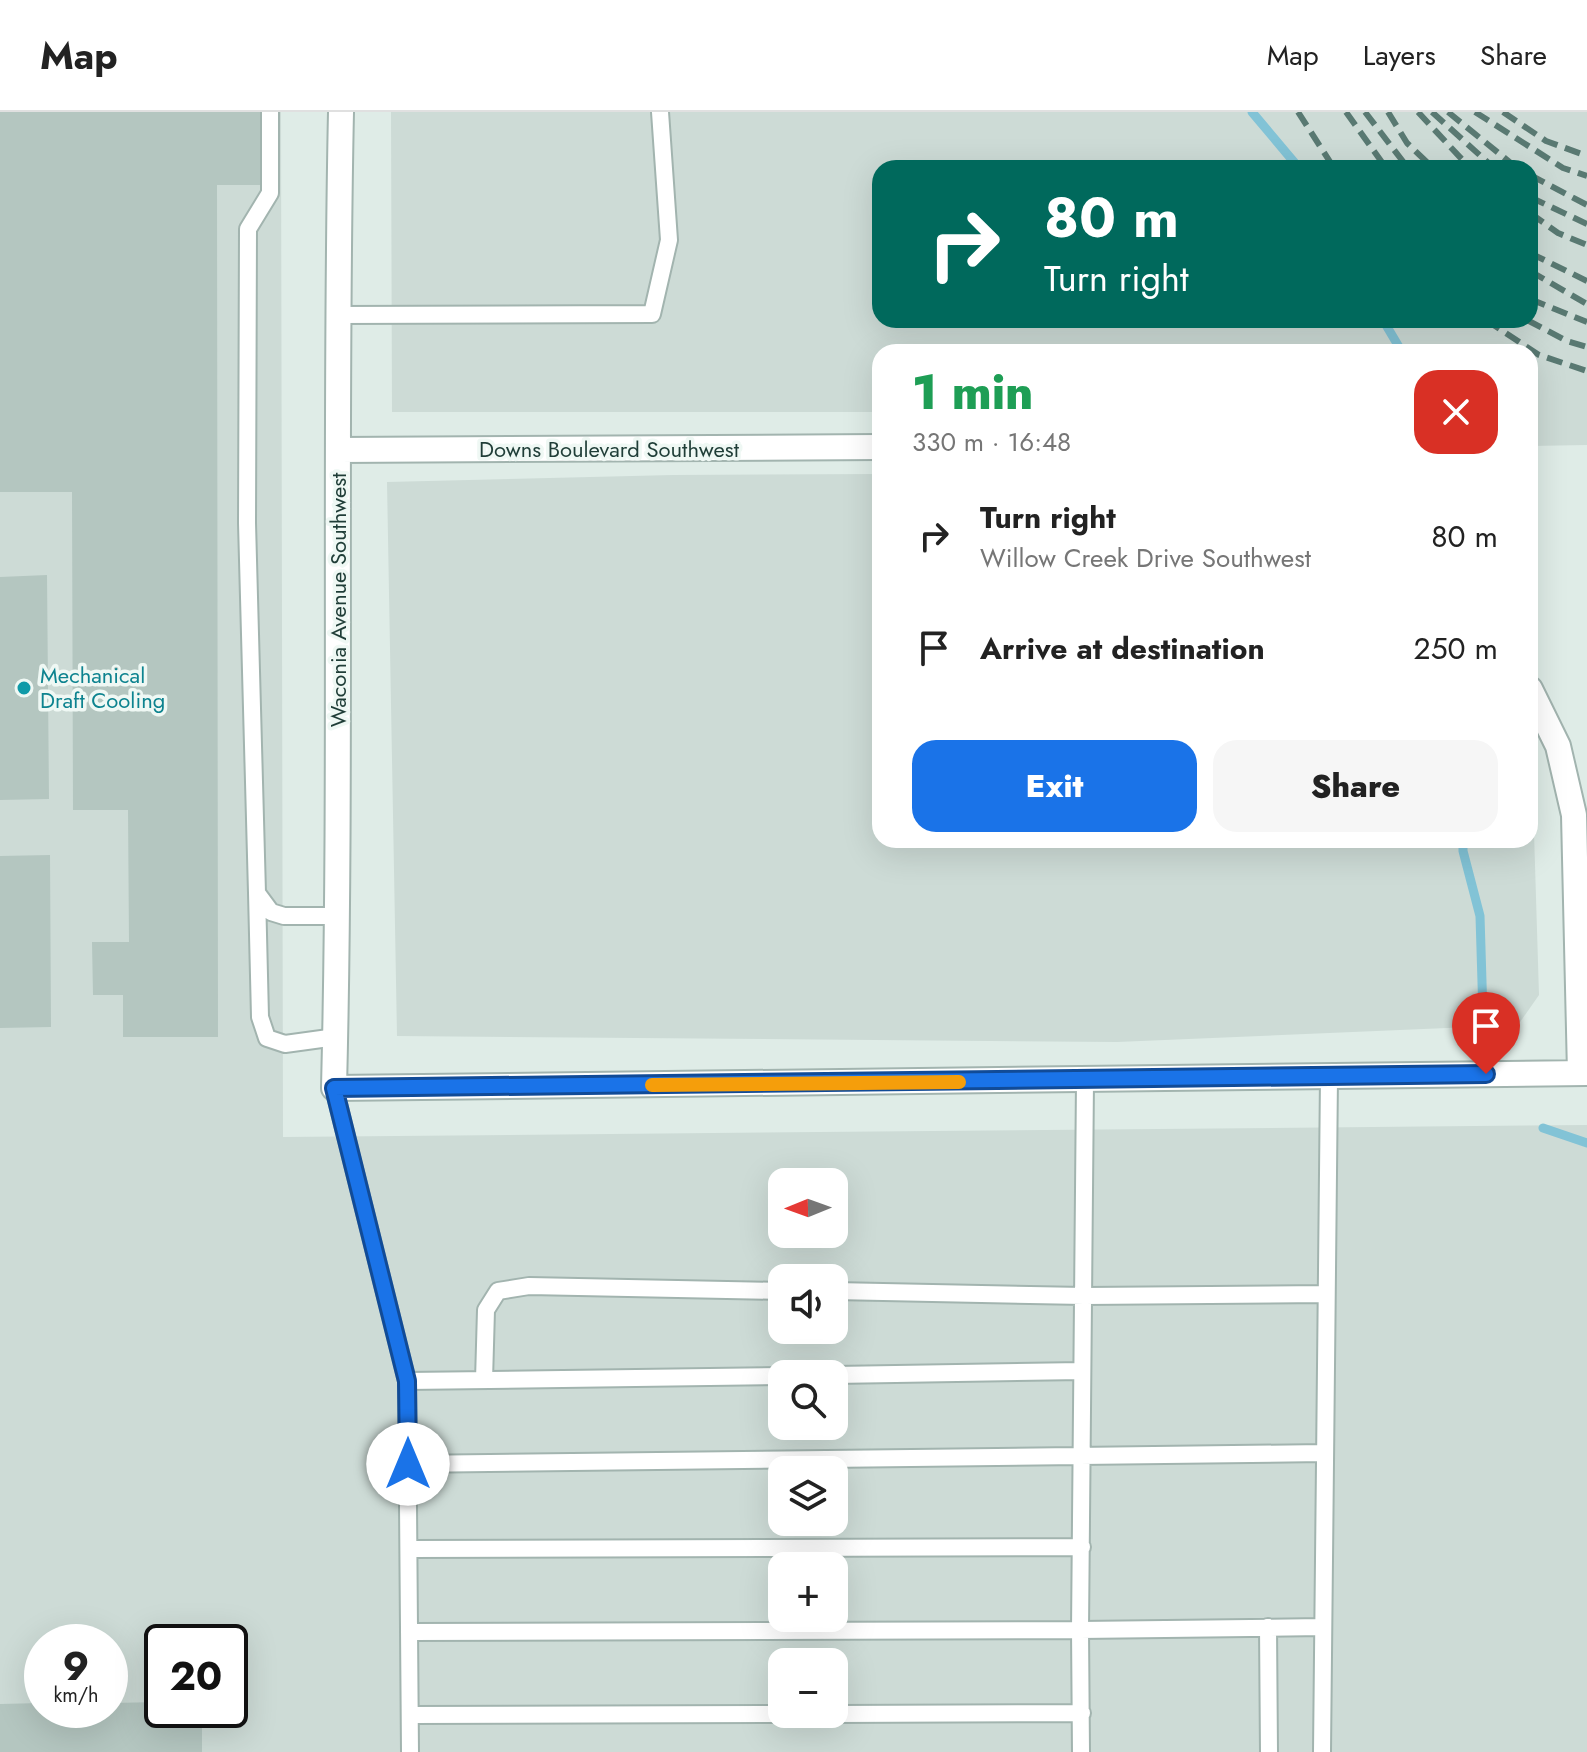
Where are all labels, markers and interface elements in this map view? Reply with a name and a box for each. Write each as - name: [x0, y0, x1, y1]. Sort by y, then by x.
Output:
- text: Map: [40, 28, 118, 83]
- text: Map: [1267, 35, 1319, 76]
- text: Layers: [1363, 35, 1436, 76]
- text: Share: [1480, 35, 1547, 76]
- text: 80 m: [1044, 177, 1179, 258]
- icon: right: [912, 192, 1016, 296]
- text: Turn right: [1044, 252, 1189, 304]
- text: 1 min: [912, 358, 1033, 427]
- button: close: [1414, 370, 1498, 454]
- text: 330 m · 16:48: [912, 423, 1071, 461]
- street label: Downs Boulevard Southwest: [479, 433, 740, 465]
- street label: Waconia Avenue Southwest: [322, 472, 354, 727]
- text: Turn right: [980, 496, 1116, 539]
- icon: right: [912, 514, 956, 558]
- text: 80 m: [1431, 515, 1498, 558]
- text: Willow Creek Drive Southwest: [980, 539, 1311, 577]
- icon: arrive: [912, 626, 956, 670]
- text: Arrive at destination: [980, 627, 1265, 670]
- text: 250 m: [1414, 627, 1498, 670]
- place label: Mechanical Draft Cooling: [40, 659, 165, 716]
- marker: Mechanical Draft Cooling: [15, 679, 33, 697]
- button: Exit: [912, 740, 1197, 832]
- button: Share: [1213, 740, 1498, 832]
- pin: [1452, 992, 1520, 1074]
- icon: arrive: [1464, 1004, 1508, 1048]
- north arrow: [768, 1168, 848, 1248]
- map controls: [768, 1168, 848, 1728]
- button: sound: [768, 1264, 848, 1344]
- button: search: [768, 1360, 848, 1440]
- position arrow: [366, 1422, 450, 1506]
- button: layers: [768, 1456, 848, 1536]
- button: +: [768, 1552, 848, 1632]
- speed limit sign: 20: [144, 1624, 248, 1728]
- text: 9: [63, 1637, 89, 1695]
- button: −: [768, 1648, 848, 1728]
- text: km/h: [53, 1681, 99, 1710]

